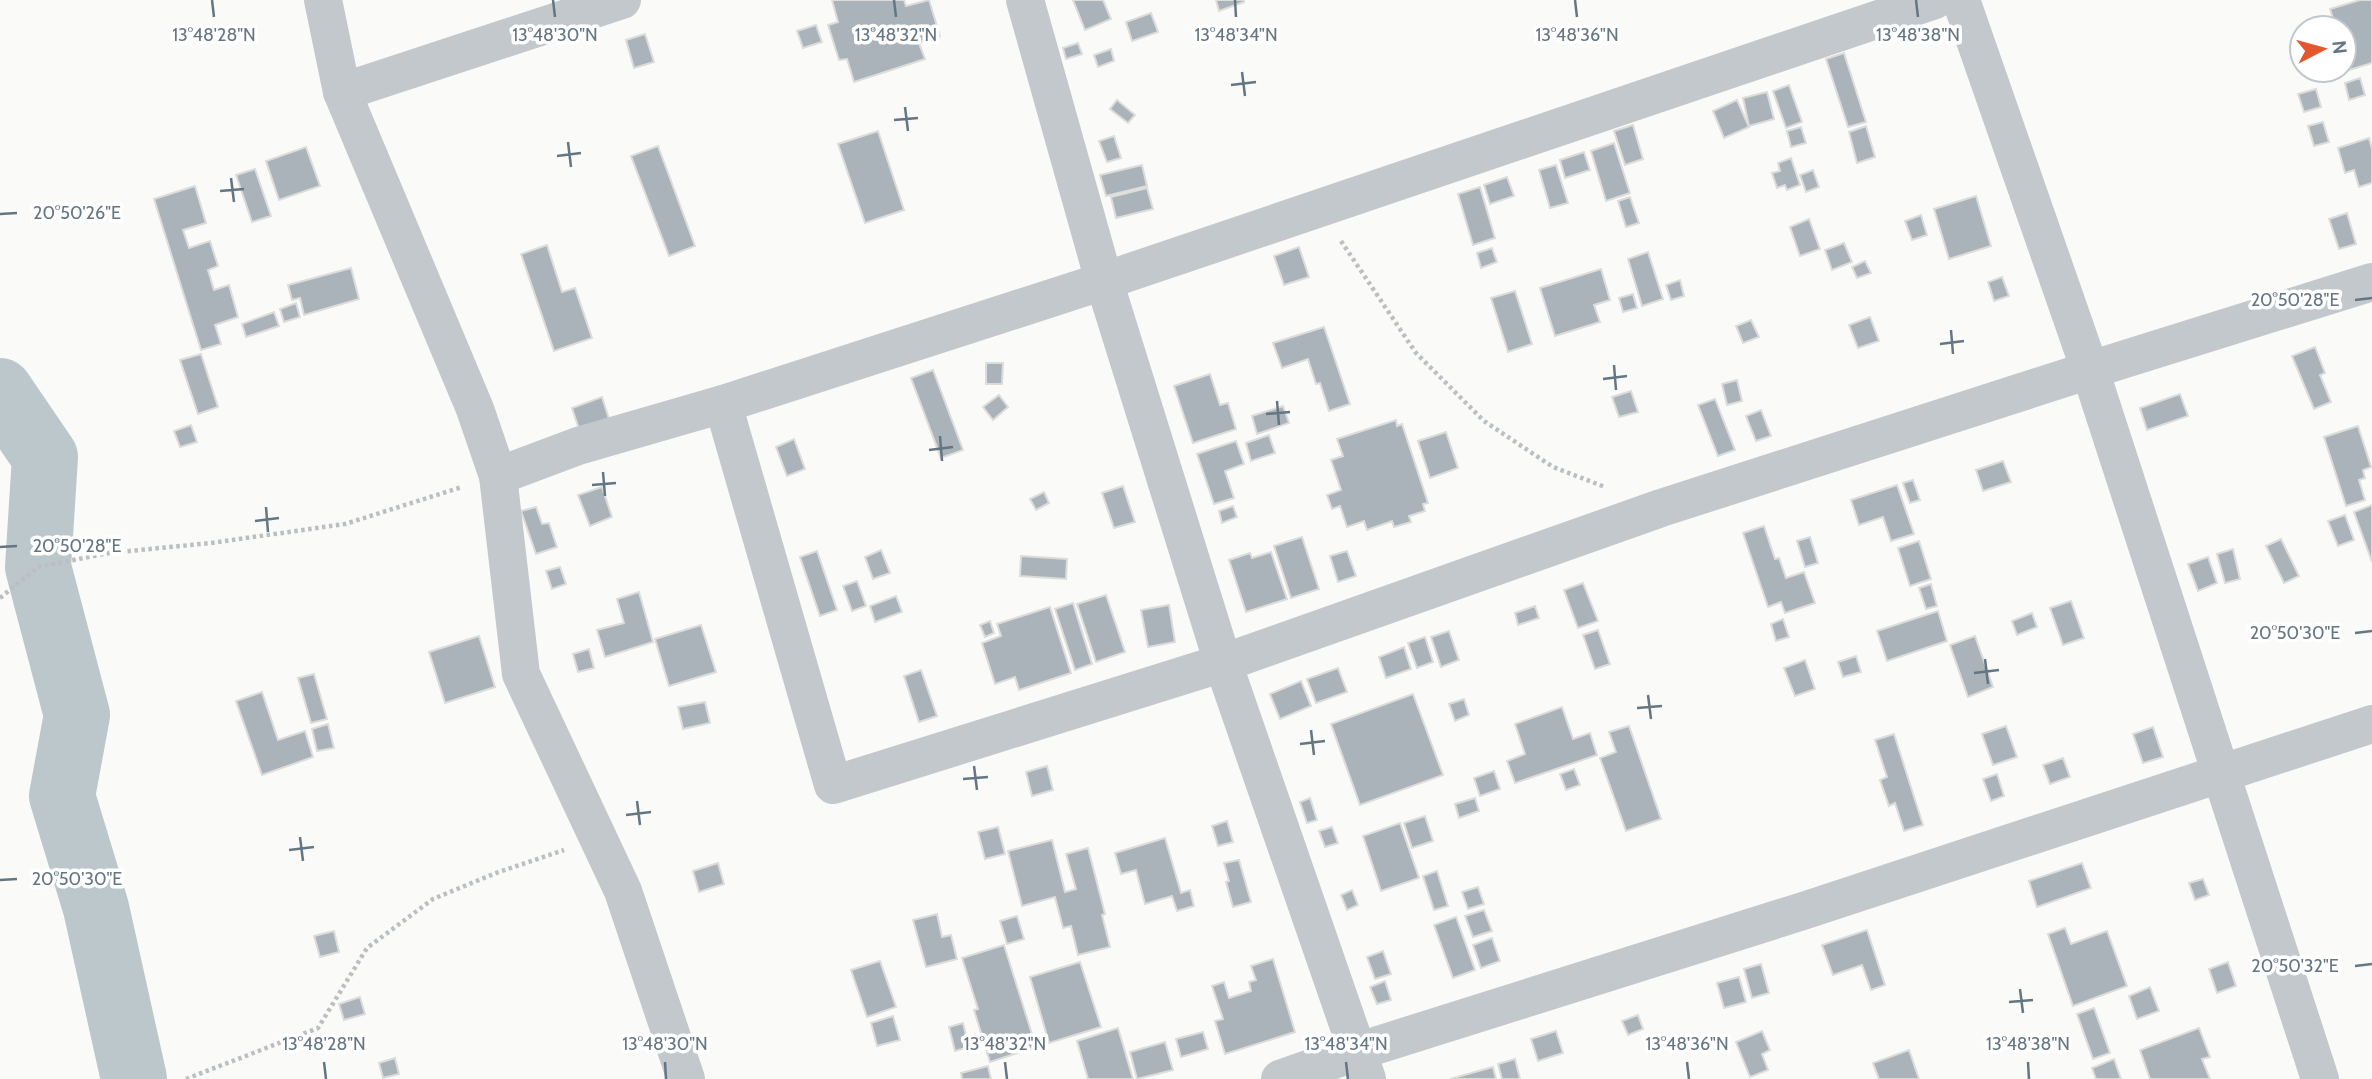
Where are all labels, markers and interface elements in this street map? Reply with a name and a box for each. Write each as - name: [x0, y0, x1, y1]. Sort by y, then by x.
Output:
- north arrow: [2288, 14, 2358, 84]
- text: 13°48'28"N: [172, 24, 256, 46]
- text: 13°48'30"N: [512, 24, 598, 46]
- text: 13°48'32"N: [855, 24, 937, 46]
- text: 13°48'34"N: [1194, 24, 1278, 46]
- text: 13°48'36"N: [1535, 24, 1619, 46]
- text: 13°48'38"N: [1876, 24, 1960, 46]
- text: N: [2327, 39, 2352, 55]
- text: 20°50'26"E: [33, 202, 121, 224]
- text: 20°50'28"E: [2251, 289, 2339, 311]
- text: 20°50'28"E: [33, 535, 121, 557]
- text: 20°50'30"E: [2250, 622, 2340, 644]
- text: 20°50'30"E: [32, 868, 122, 890]
- text: 20°50'32"E: [2251, 955, 2339, 977]
- text: 13°48'28"N: [282, 1033, 366, 1055]
- text: 13°48'30"N: [622, 1033, 708, 1055]
- text: 13°48'32"N: [964, 1033, 1046, 1055]
- text: 13°48'34"N: [1304, 1033, 1388, 1055]
- text: 13°48'36"N: [1645, 1033, 1729, 1055]
- text: 13°48'38"N: [1986, 1033, 2070, 1055]

